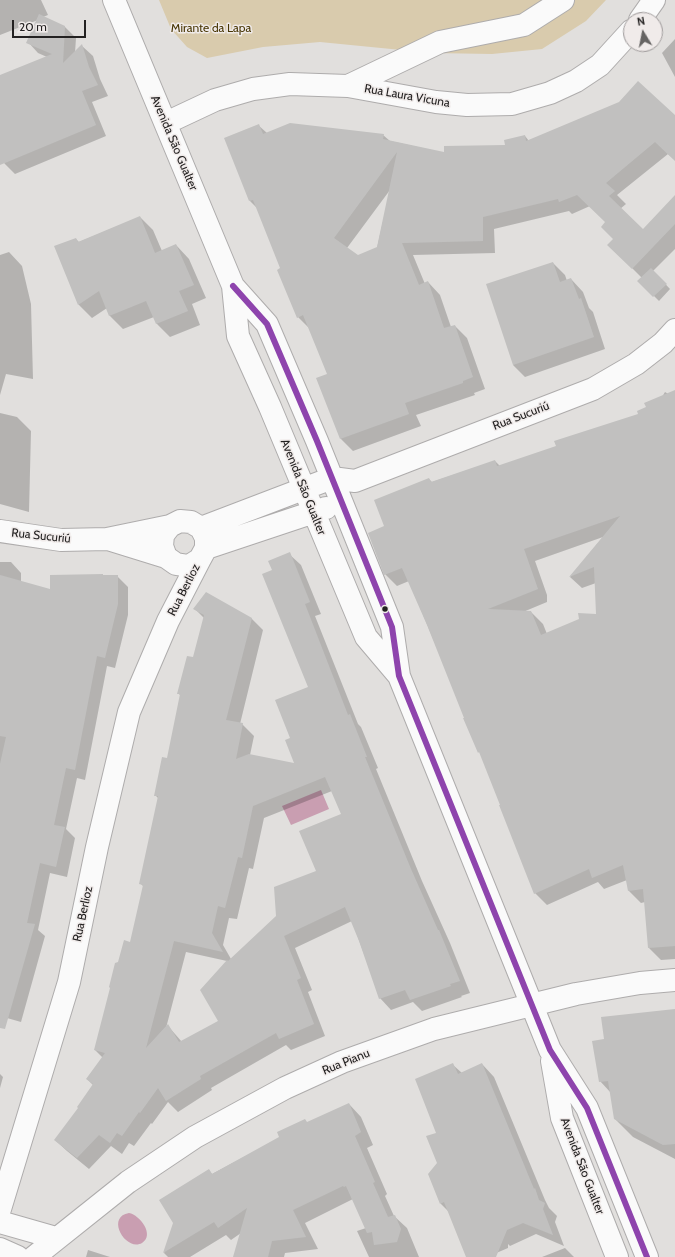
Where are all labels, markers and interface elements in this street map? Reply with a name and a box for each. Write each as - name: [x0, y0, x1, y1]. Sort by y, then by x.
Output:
- scale bar: [14, 12, 88, 38]
- north arrow: [623, 12, 663, 52]
- text: N: [636, 14, 646, 29]
- text: 20 m: [19, 19, 47, 34]
- park label: Mirante da Lapa: [171, 21, 251, 35]
- street label: Rua Laura Vicuna: [363, 81, 451, 111]
- street label: Avenida São Gualter: [147, 93, 201, 193]
- street label: Rua Sucuriú: [491, 399, 551, 433]
- street label: Avenida São Gualter: [277, 437, 329, 537]
- street label: Rua Sucuriú: [11, 526, 71, 546]
- street label: Rua Berlioz: [165, 562, 203, 618]
- unlabelled marker: [380, 604, 390, 614]
- street label: Rua Berlioz: [70, 885, 96, 943]
- street label: Rua Pianu: [320, 1046, 372, 1078]
- street label: Avenida São Gualter: [557, 1116, 607, 1216]

